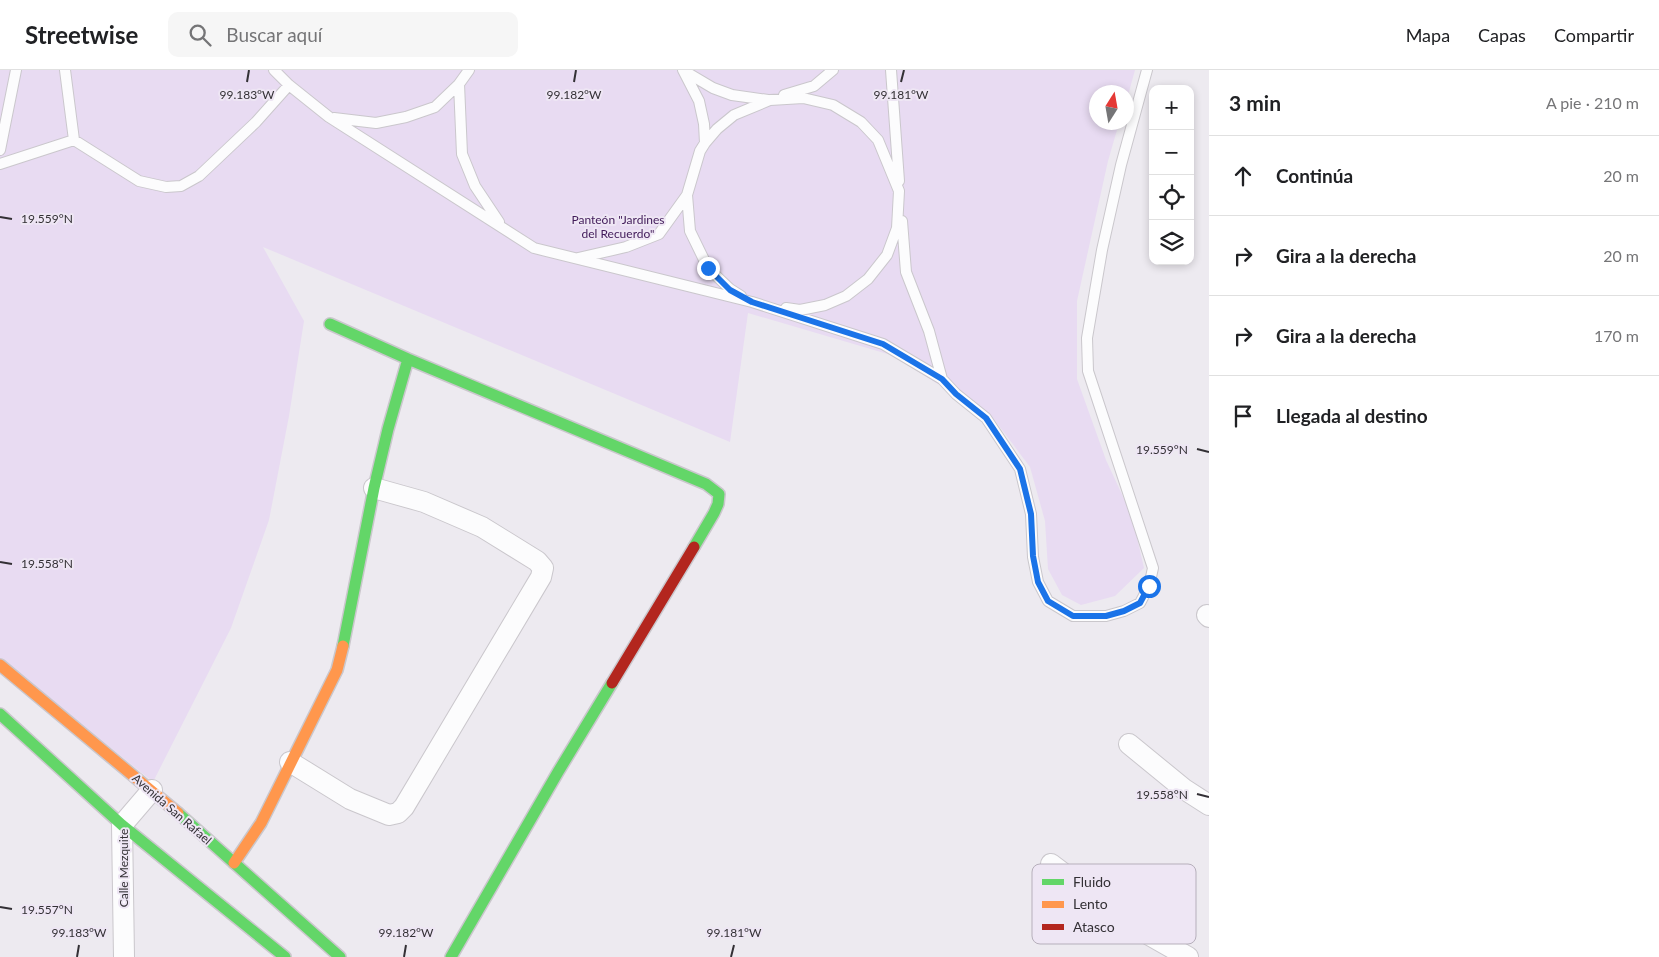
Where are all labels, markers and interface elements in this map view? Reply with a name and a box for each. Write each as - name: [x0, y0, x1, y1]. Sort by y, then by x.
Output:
- search box: [168, 12, 518, 57]
- text: Streetwise: [25, 20, 138, 49]
- icon: search: [186, 21, 214, 49]
- text: Buscar aquí: [226, 23, 322, 46]
- text: Mapa: [1406, 24, 1450, 46]
- text: Capas: [1478, 24, 1526, 46]
- text: Compartir: [1554, 24, 1634, 46]
- north arrow: [1089, 85, 1134, 130]
- map controls: [1149, 85, 1194, 265]
- button: +: [1149, 85, 1194, 130]
- text: 99.183°W: [219, 87, 275, 102]
- text: 99.182°W: [546, 87, 602, 102]
- text: 99.181°W: [873, 87, 929, 102]
- text: 3 min: [1229, 90, 1281, 115]
- text: A pie · 210 m: [1546, 93, 1639, 112]
- button: −: [1149, 130, 1194, 175]
- icon: ahead: [1229, 162, 1257, 190]
- text: Continúa: [1276, 164, 1353, 187]
- text: 20 m: [1603, 166, 1639, 185]
- button: locate: [1149, 175, 1194, 220]
- text: 19.559°N: [21, 211, 73, 226]
- park label: Panteón "Jardines del Recuerdo": [571, 212, 665, 241]
- button: layers: [1149, 220, 1194, 265]
- icon: right: [1229, 242, 1257, 270]
- text: Gira a la derecha: [1276, 244, 1416, 267]
- text: 20 m: [1603, 246, 1639, 265]
- route end: [697, 257, 720, 280]
- icon: right: [1229, 322, 1257, 350]
- text: Gira a la derecha: [1276, 324, 1416, 347]
- text: 170 m: [1594, 326, 1639, 345]
- icon: arrive: [1229, 402, 1257, 430]
- text: Llegada al destino: [1276, 404, 1428, 427]
- text: 19.559°N: [1136, 442, 1188, 457]
- text: 19.558°N: [21, 556, 73, 571]
- route start: [1138, 575, 1161, 598]
- street label: Avenida San Rafael: [129, 771, 215, 847]
- text: 19.558°N: [1136, 787, 1188, 802]
- street label: Calle Mezquite: [116, 829, 131, 907]
- legend: [1032, 864, 1196, 944]
- text: Fluido: [1073, 873, 1111, 890]
- text: Lento: [1073, 895, 1108, 912]
- text: 19.557°N: [21, 902, 73, 917]
- text: Atasco: [1073, 918, 1115, 935]
- text: 99.183°W: [51, 925, 107, 940]
- text: 99.182°W: [378, 925, 434, 940]
- text: 99.181°W: [706, 925, 762, 940]

